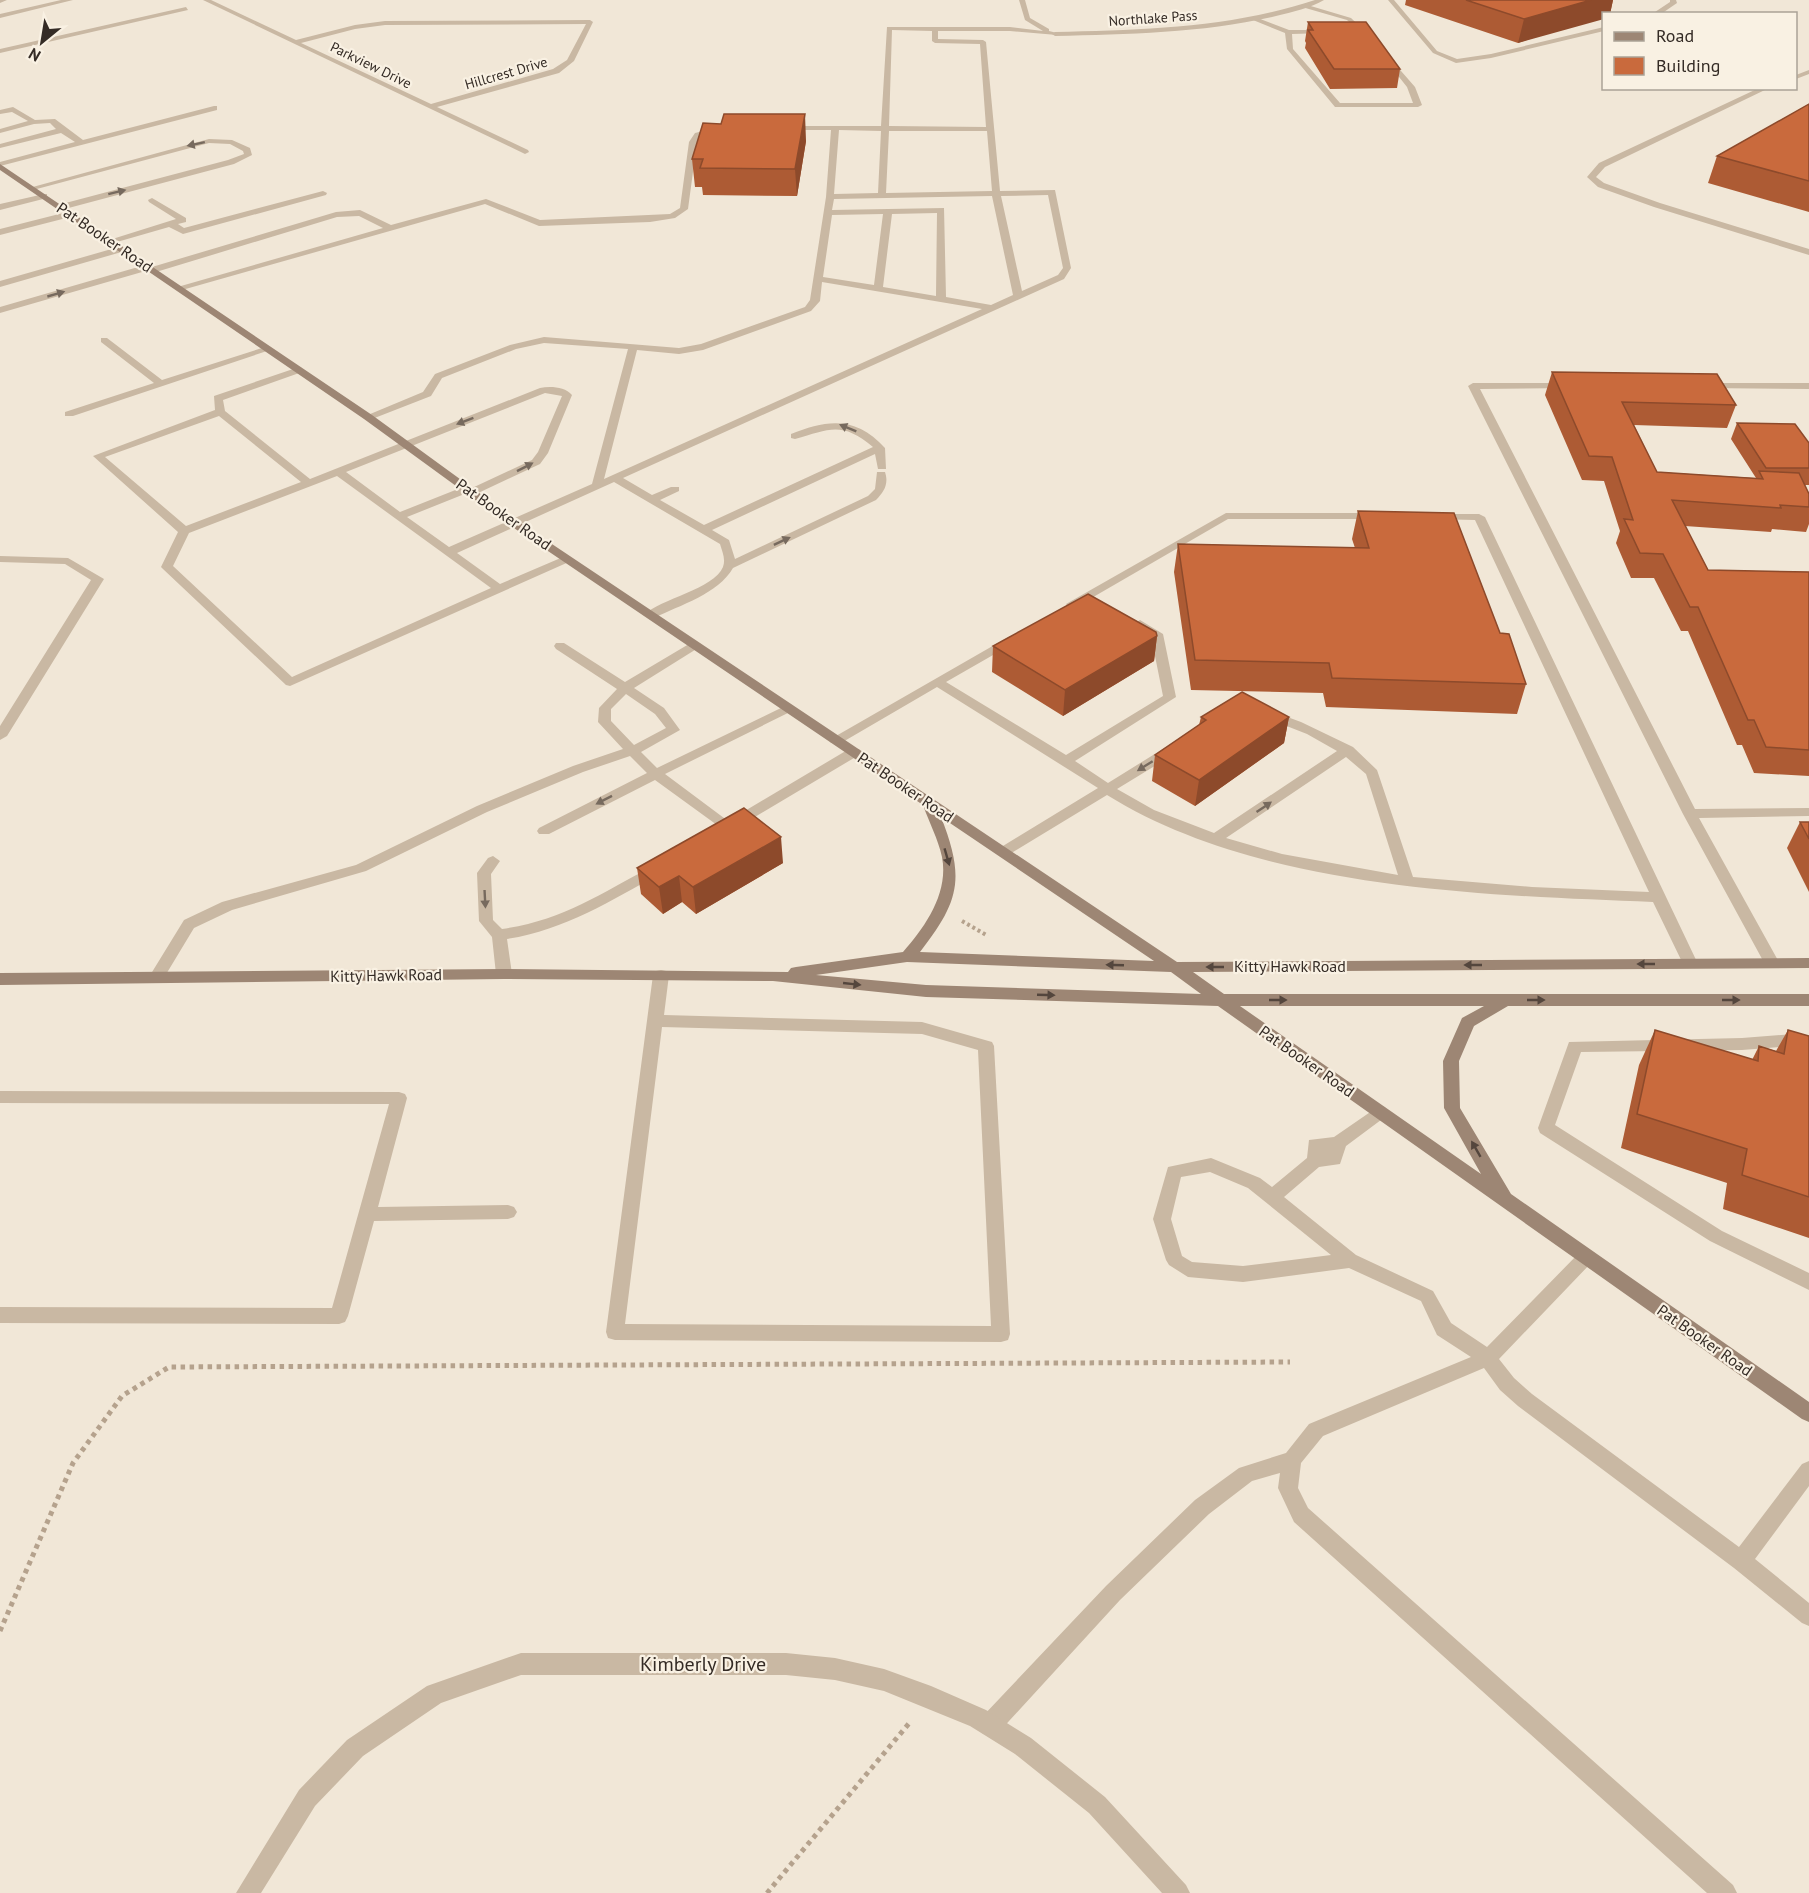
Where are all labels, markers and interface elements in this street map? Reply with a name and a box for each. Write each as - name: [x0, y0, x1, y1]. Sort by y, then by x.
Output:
- street label: Northlake Pass: [1108, 6, 1198, 30]
- north arrow: [12, 12, 72, 72]
- legend: [1602, 12, 1797, 90]
- text: Road: [1656, 24, 1694, 47]
- street label: Parkview Drive: [327, 38, 415, 92]
- text: N: [25, 44, 44, 66]
- street label: Hillcrest Drive: [463, 53, 549, 93]
- text: Building: [1656, 54, 1720, 77]
- one-way arrow: [186, 140, 205, 150]
- one-way arrow: [108, 187, 127, 197]
- street label: Pat Booker Road: [53, 197, 157, 277]
- one-way arrow: [47, 289, 65, 298]
- one-way arrow: [456, 416, 474, 426]
- one-way arrow: [839, 423, 857, 433]
- one-way arrow: [516, 463, 534, 473]
- street label: Pat Booker Road: [453, 474, 555, 554]
- one-way arrow: [774, 537, 791, 546]
- street label: Pat Booker Road: [854, 747, 958, 827]
- one-way arrow: [1137, 761, 1153, 772]
- one-way arrow: [595, 795, 612, 805]
- one-way arrow: [1256, 802, 1272, 813]
- one-way arrow: [943, 848, 952, 866]
- one-way arrow: [481, 890, 490, 909]
- street label: Kitty Hawk Road: [1234, 956, 1346, 976]
- one-way arrow: [1636, 959, 1655, 969]
- one-way arrow: [1106, 960, 1125, 970]
- one-way arrow: [1463, 960, 1482, 970]
- one-way arrow: [1205, 962, 1224, 972]
- street label: Kitty Hawk Road: [330, 964, 442, 986]
- one-way arrow: [842, 979, 861, 989]
- one-way arrow: [1037, 990, 1056, 1000]
- one-way arrow: [1268, 995, 1287, 1005]
- one-way arrow: [1526, 995, 1545, 1005]
- one-way arrow: [1721, 995, 1740, 1005]
- street label: Pat Booker Road: [1256, 1021, 1358, 1101]
- one-way arrow: [1471, 1140, 1481, 1157]
- street label: Pat Booker Road: [1654, 1300, 1756, 1380]
- street label: Kimberly Drive: [640, 1651, 766, 1677]

